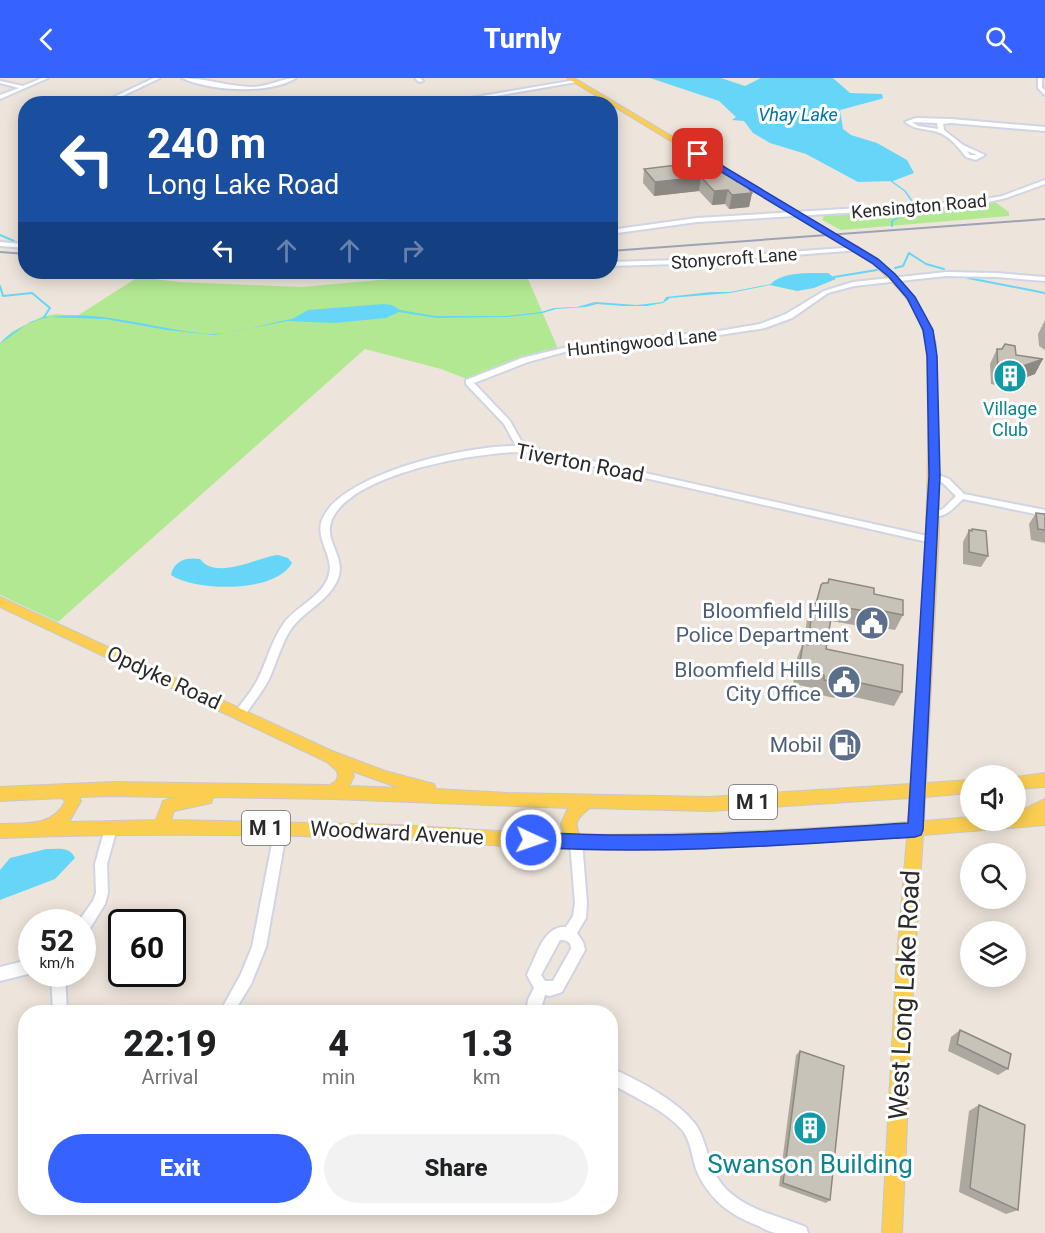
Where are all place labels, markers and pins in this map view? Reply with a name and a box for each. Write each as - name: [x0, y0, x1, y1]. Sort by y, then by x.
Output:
- pin: [672, 128, 723, 179]
- building icon: Village Club: [992, 358, 1028, 394]
- place label: Village Club: [983, 398, 1037, 440]
- place label: Bloomfield Hills Police Department: [676, 599, 849, 647]
- public building icon: Bloomfield Hills Police Department: [854, 605, 890, 641]
- place label: Bloomfield Hills City Office: [674, 658, 821, 706]
- public building icon: Bloomfield Hills City Office: [826, 664, 862, 700]
- fuel station icon: Mobil: [827, 727, 863, 763]
- place label: Mobil: [770, 733, 822, 757]
- building icon: Swanson Building: [792, 1110, 828, 1146]
- place label: Swanson Building: [707, 1149, 913, 1179]

